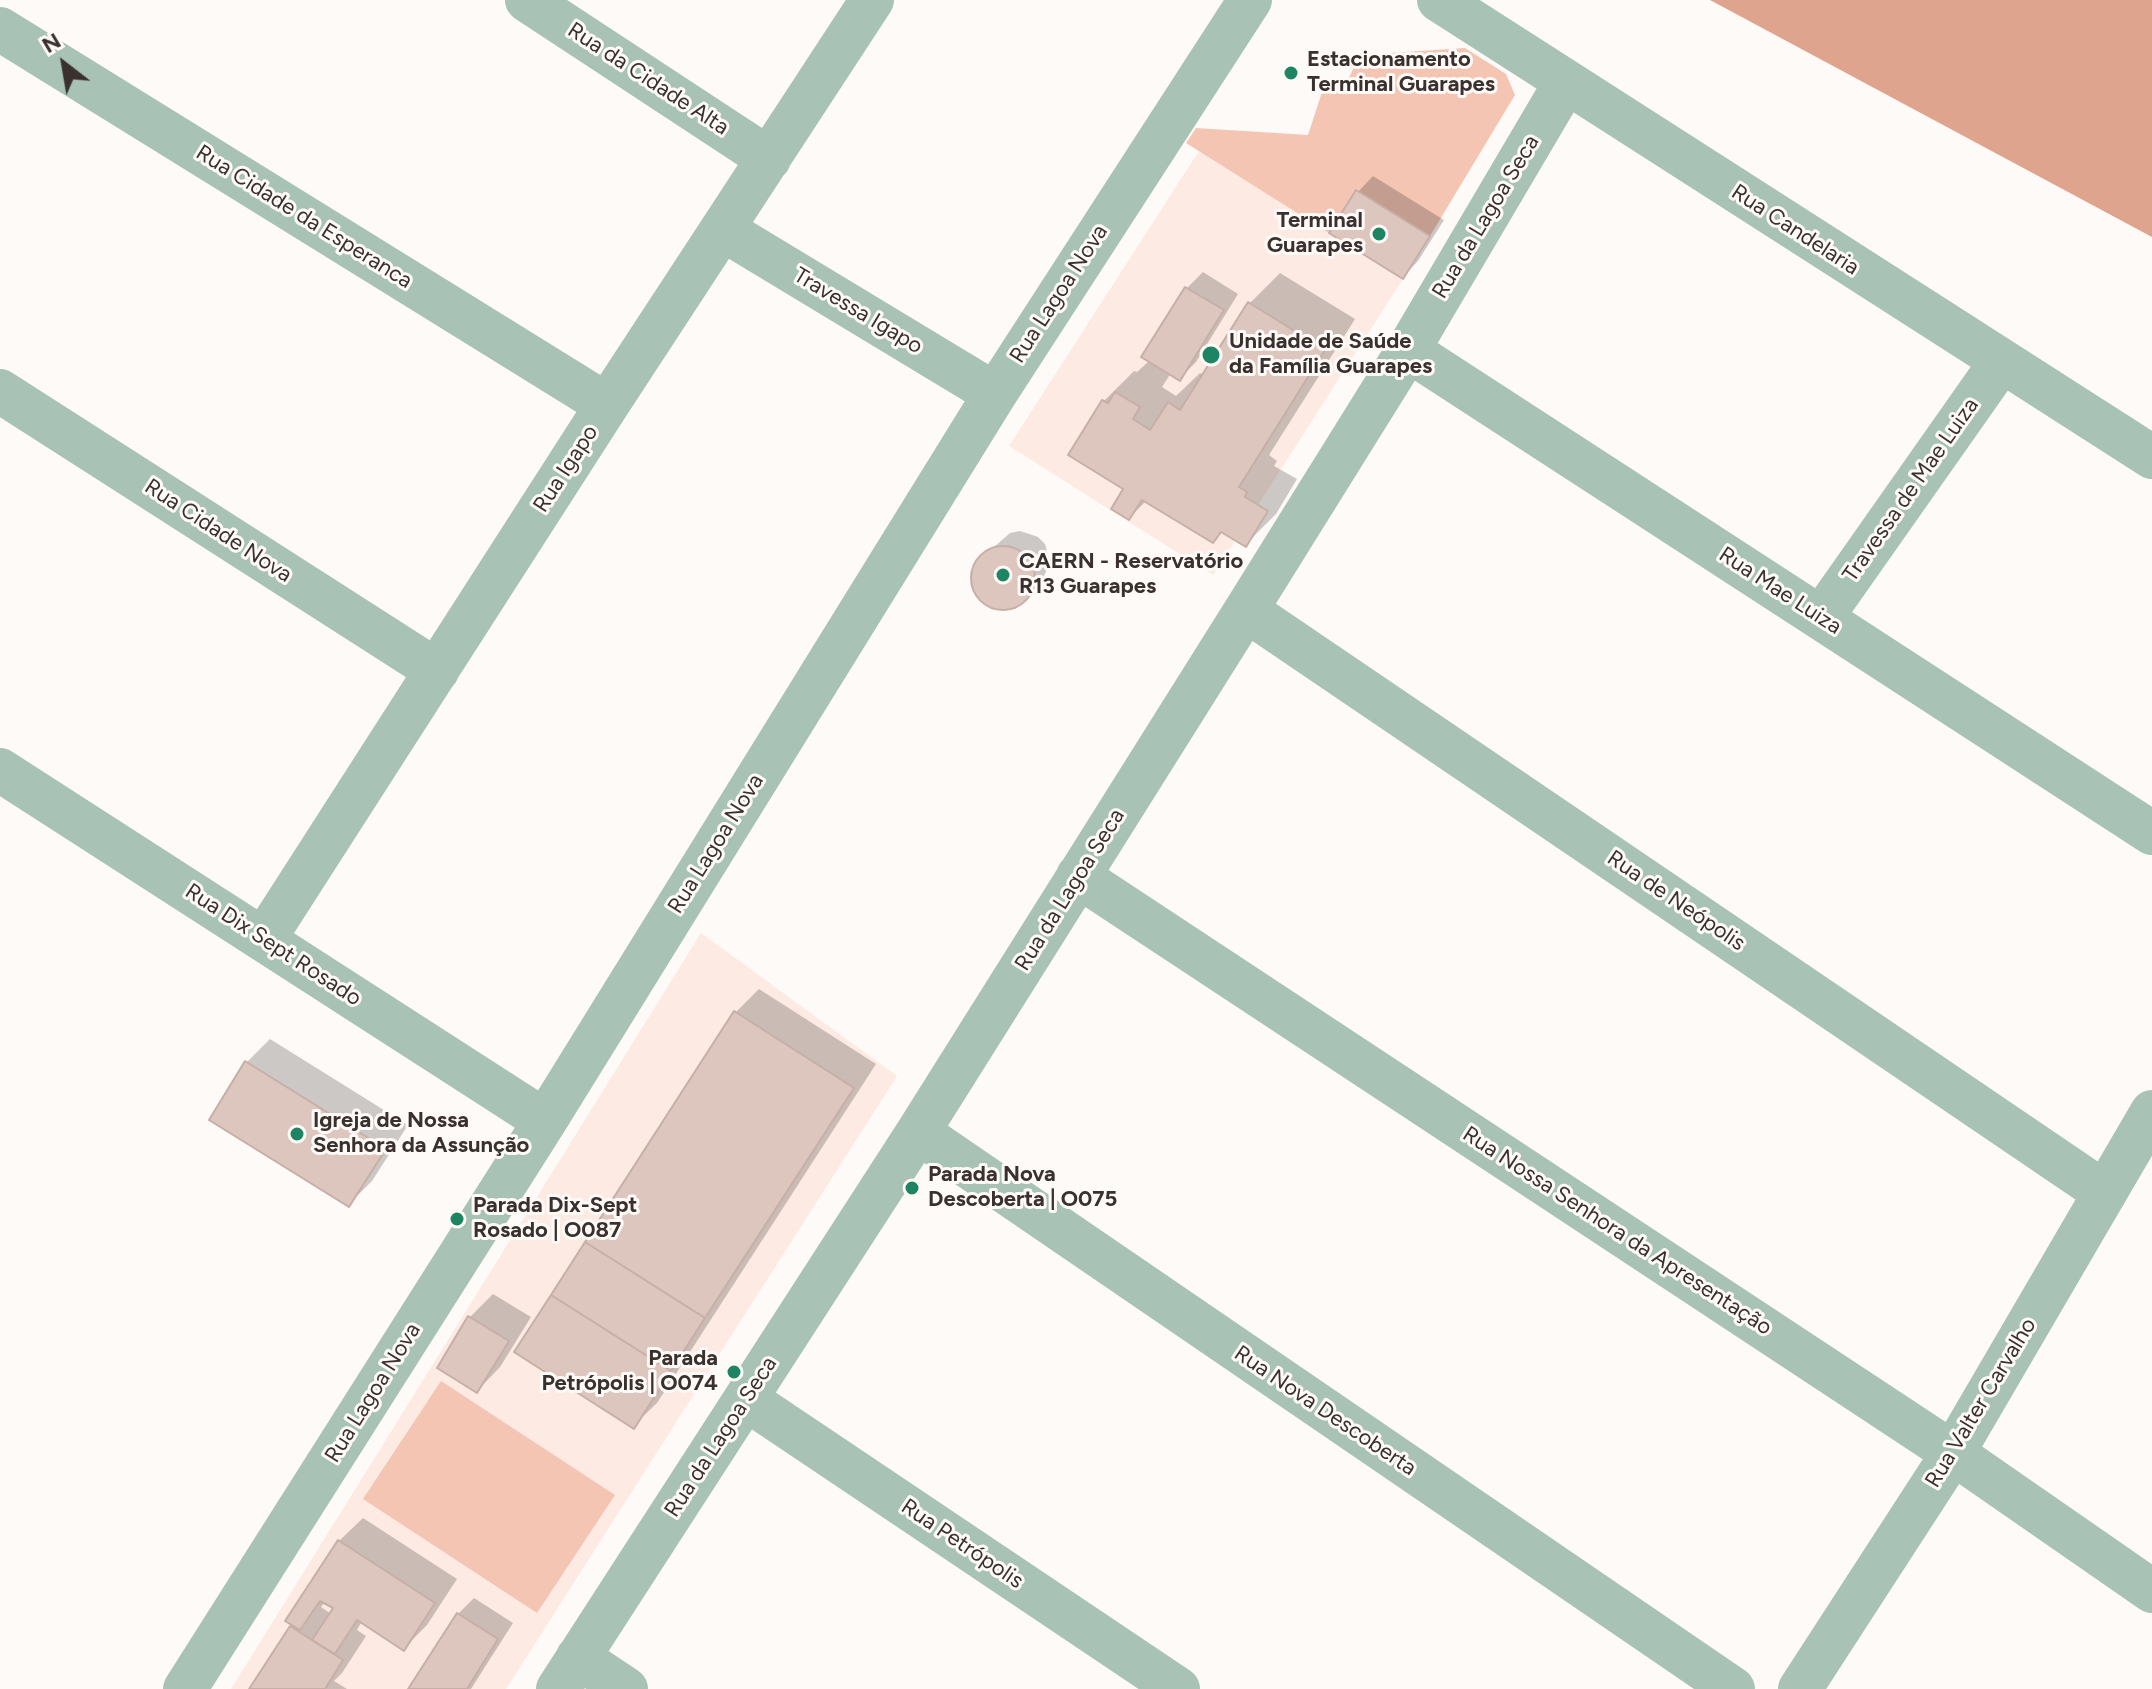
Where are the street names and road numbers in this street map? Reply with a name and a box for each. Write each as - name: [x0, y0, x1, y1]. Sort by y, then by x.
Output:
- street label: Rua da Cidade Alta: [562, 17, 734, 141]
- street label: Rua da Lagoa Seca: [1427, 131, 1545, 303]
- street label: Rua Cidade da Esperanca: [191, 140, 417, 294]
- street label: Rua Candelaria: [1726, 179, 1864, 281]
- street label: Rua Lagoa Nova: [1004, 220, 1114, 368]
- street label: Travessa Igapo: [789, 262, 927, 360]
- street label: Travessa de Mae Luiza: [1838, 393, 1984, 587]
- street label: Rua Igapo: [528, 420, 604, 518]
- street label: Rua Cidade Nova: [140, 474, 296, 588]
- street label: Rua Mae Luiza: [1714, 542, 1846, 640]
- street label: Rua Lagoa Nova: [663, 769, 769, 919]
- street label: Rua da Lagoa Seca: [1010, 804, 1130, 976]
- street label: Rua de Neópolis: [1602, 845, 1750, 957]
- street label: Rua Dix Sept Rosado: [180, 878, 366, 1012]
- street label: Rua Nossa Senhora da Apresentação: [1457, 1121, 1777, 1341]
- street label: Rua Valter Carvalho: [1920, 1313, 2042, 1493]
- street label: Rua Lagoa Nova: [320, 1318, 426, 1468]
- street label: Rua Nova Descoberta: [1229, 1340, 1421, 1482]
- street label: Rua da Lagoa Seca: [659, 1352, 783, 1522]
- street label: Rua Petrópolis: [896, 1493, 1028, 1595]

